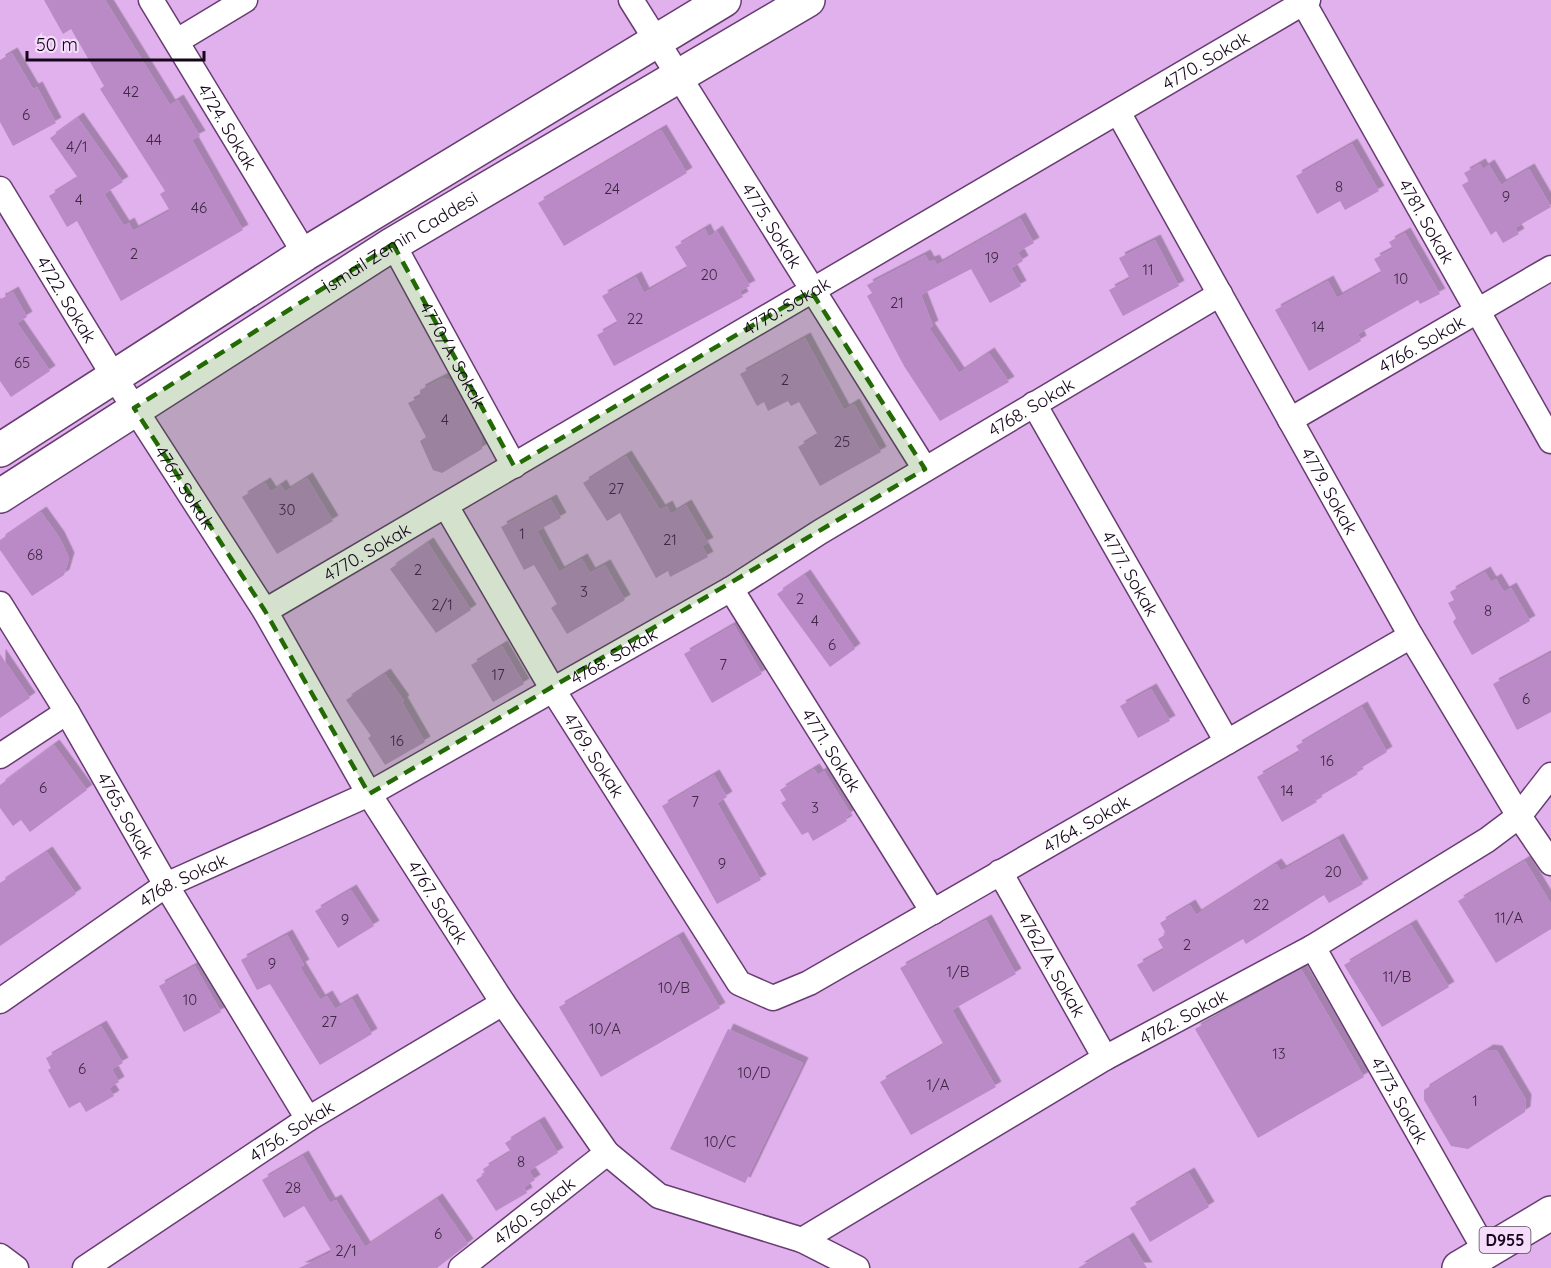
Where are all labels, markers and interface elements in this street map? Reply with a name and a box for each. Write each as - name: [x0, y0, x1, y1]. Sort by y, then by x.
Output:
- scale bar: [27, 24, 204, 62]
- street label: 4770. Sokak: [1158, 25, 1253, 95]
- text: 50 m: [36, 33, 78, 56]
- street label: 4724. Sokak: [193, 79, 263, 174]
- house number: 42: [123, 82, 139, 101]
- house number: 6: [22, 105, 30, 124]
- house number: 44: [146, 130, 162, 149]
- house number: 4/1: [66, 137, 88, 156]
- street label: 4781. Sokak: [1394, 175, 1460, 268]
- house number: 8: [1335, 177, 1343, 196]
- house number: 24: [604, 179, 620, 198]
- street label: 4775. Sokak: [737, 179, 808, 272]
- street label: İsmail Zemin Caddesi: [318, 185, 482, 298]
- house number: 9: [1502, 187, 1510, 206]
- house number: 4: [75, 190, 83, 209]
- house number: 46: [191, 198, 207, 217]
- house number: 2: [130, 244, 138, 263]
- house number: 19: [985, 248, 999, 267]
- street label: 4722. Sokak: [32, 252, 102, 347]
- house number: 11: [1142, 260, 1154, 279]
- house number: 20: [700, 265, 718, 284]
- house number: 10: [1394, 269, 1408, 288]
- street label: 4770. Sokak: [738, 271, 834, 340]
- house number: 21: [890, 293, 904, 312]
- street label: 4770/A. Sokak: [415, 297, 492, 412]
- house number: 22: [627, 309, 643, 328]
- street label: 4766. Sokak: [1374, 309, 1469, 378]
- house number: 14: [1311, 317, 1325, 336]
- house number: 65: [14, 353, 30, 372]
- house number: 2: [781, 370, 789, 389]
- street label: 4768. Sokak: [984, 372, 1078, 441]
- house number: 4: [441, 410, 449, 429]
- house number: 25: [834, 432, 850, 451]
- street label: 4767. Sokak: [150, 441, 221, 533]
- street label: 4779. Sokak: [1296, 443, 1363, 538]
- house number: 27: [608, 479, 624, 498]
- house number: 30: [279, 500, 295, 519]
- street label: 4770. Sokak: [319, 517, 415, 586]
- house number: 1: [519, 524, 525, 543]
- street label: 4777. Sokak: [1097, 526, 1164, 620]
- house number: 21: [663, 530, 677, 549]
- house number: 68: [27, 545, 43, 564]
- house number: 2: [414, 560, 422, 579]
- house number: 3: [580, 582, 588, 601]
- house number: 2: [796, 589, 804, 608]
- house number: 2/1: [431, 595, 453, 614]
- house number: 8: [1484, 601, 1492, 620]
- house number: 4: [811, 611, 819, 630]
- street label: 4768. Sokak: [566, 622, 661, 689]
- house number: 6: [828, 635, 836, 654]
- house number: 7: [719, 655, 727, 674]
- house number: 17: [491, 665, 505, 684]
- house number: 6: [1522, 689, 1530, 708]
- street label: 4771. Sokak: [797, 704, 866, 796]
- street label: 4769. Sokak: [559, 708, 630, 802]
- house number: 16: [390, 731, 404, 750]
- house number: 16: [1320, 751, 1334, 770]
- street label: 4765. Sokak: [92, 768, 160, 863]
- house number: 6: [39, 778, 47, 797]
- house number: 14: [1280, 781, 1294, 800]
- street label: 4764. Sokak: [1039, 789, 1134, 857]
- house number: 7: [691, 792, 699, 811]
- house number: 3: [811, 798, 819, 817]
- street label: 4768. Sokak: [134, 848, 231, 912]
- house number: 9: [718, 854, 726, 873]
- street label: 4767. Sokak: [403, 856, 473, 948]
- house number: 20: [1324, 862, 1342, 881]
- house number: 22: [1253, 895, 1269, 914]
- street label: 4762/A. Sokak: [1013, 907, 1091, 1021]
- house number: 11/A: [1495, 908, 1524, 927]
- house number: 9: [341, 910, 349, 929]
- house number: 2: [1183, 935, 1191, 954]
- house number: 9: [268, 954, 276, 973]
- house number: 1/B: [946, 962, 970, 981]
- house number: 11/B: [1383, 967, 1412, 986]
- house number: 10/B: [658, 978, 690, 997]
- street label: 4762. Sokak: [1135, 983, 1231, 1049]
- house number: 10: [183, 990, 197, 1009]
- house number: 27: [321, 1012, 337, 1031]
- house number: 10/A: [589, 1019, 621, 1038]
- house number: 13: [1272, 1044, 1286, 1063]
- street label: 4773. Sokak: [1366, 1053, 1434, 1148]
- house number: 6: [78, 1059, 86, 1078]
- house number: 10/D: [737, 1063, 771, 1082]
- house number: 1/A: [926, 1075, 950, 1094]
- house number: 1: [1472, 1091, 1478, 1110]
- street label: 4756. Sokak: [244, 1095, 338, 1167]
- house number: 10/C: [704, 1132, 736, 1151]
- house number: 8: [517, 1152, 525, 1171]
- street label: 4760. Sokak: [489, 1171, 579, 1250]
- house number: 28: [285, 1178, 301, 1197]
- house number: 6: [434, 1224, 442, 1243]
- road number: D955: [1480, 1227, 1530, 1253]
- house number: 2/1: [335, 1241, 357, 1260]

